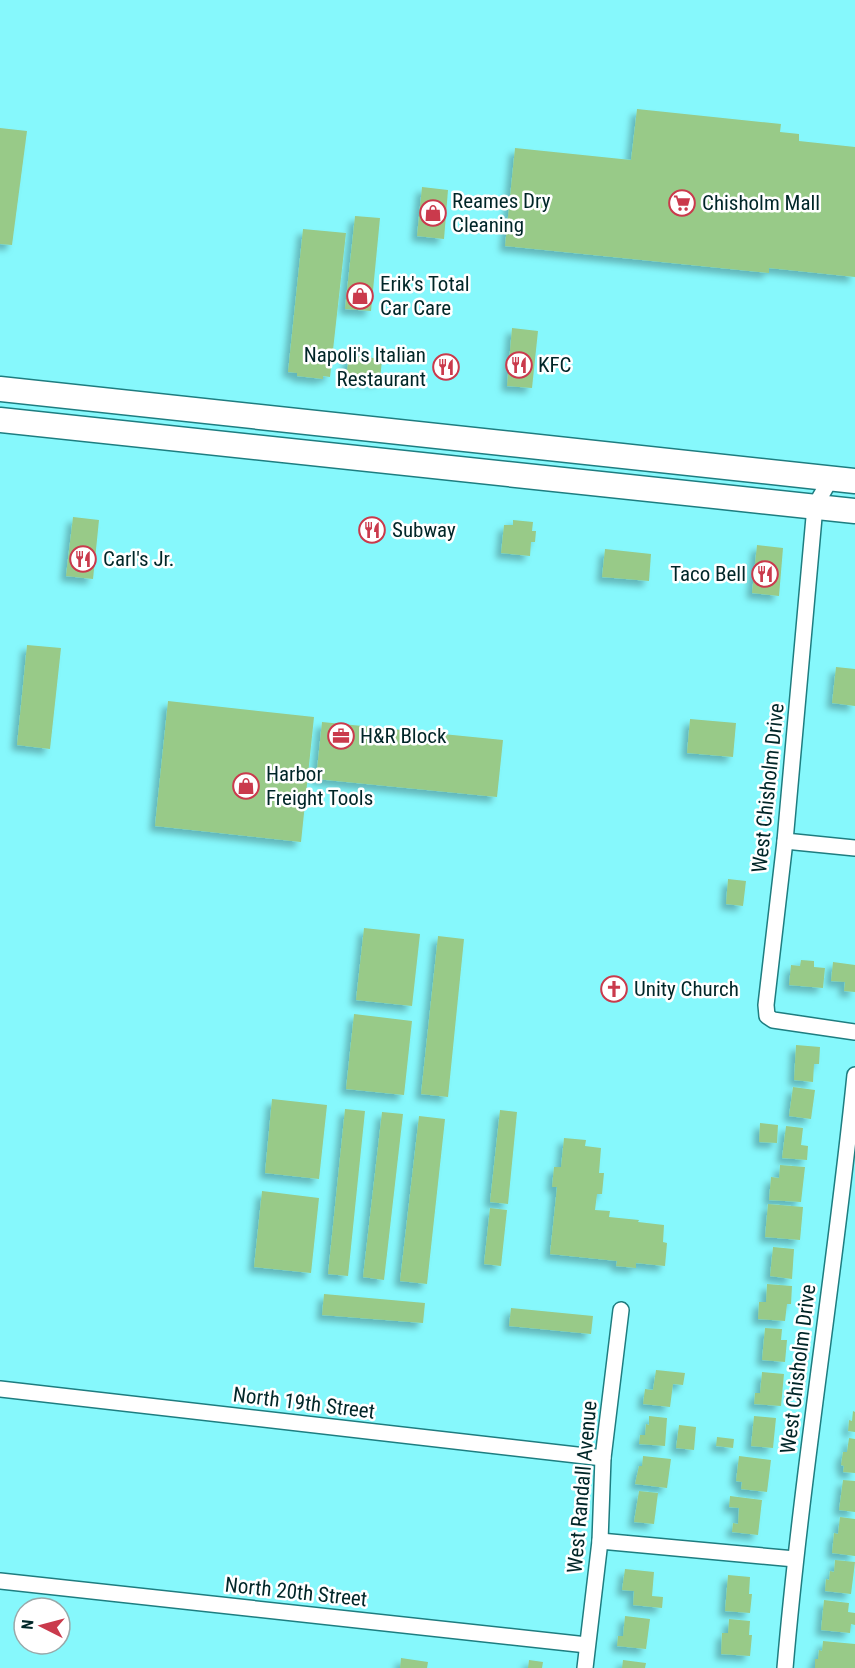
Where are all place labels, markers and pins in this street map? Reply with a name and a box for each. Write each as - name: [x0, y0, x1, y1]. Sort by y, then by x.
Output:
- supermarket icon: Chisholm Mall: [667, 188, 697, 218]
- place label: Reames Dry Cleaning: [452, 189, 551, 237]
- place label: Chisholm Mall: [702, 191, 820, 215]
- shop icon: Reames Dry Cleaning: [418, 198, 448, 228]
- place label: Erik's Total Car Care: [380, 272, 470, 320]
- shop icon: Erik's Total Car Care: [345, 281, 375, 311]
- place label: Napoli's Italian Restaurant: [304, 343, 426, 391]
- restaurant icon: KFC: [504, 350, 534, 380]
- restaurant icon: Napoli's Italian Restaurant: [431, 352, 461, 382]
- place label: KFC: [538, 353, 571, 377]
- restaurant icon: Subway: [357, 515, 387, 545]
- place label: Subway: [392, 518, 456, 542]
- restaurant icon: Carl's Jr.: [68, 544, 98, 574]
- place label: Carl's Jr.: [103, 547, 174, 571]
- restaurant icon: Taco Bell: [750, 559, 780, 589]
- place label: Taco Bell: [670, 562, 746, 586]
- office icon: H&R Block: [326, 721, 356, 751]
- place label: H&R Block: [360, 724, 447, 748]
- place label: Harbor Freight Tools: [266, 762, 373, 810]
- shop icon: Harbor Freight Tools: [231, 771, 261, 801]
- church icon: Unity Church: [599, 974, 629, 1004]
- place label: Unity Church: [634, 977, 739, 1001]

